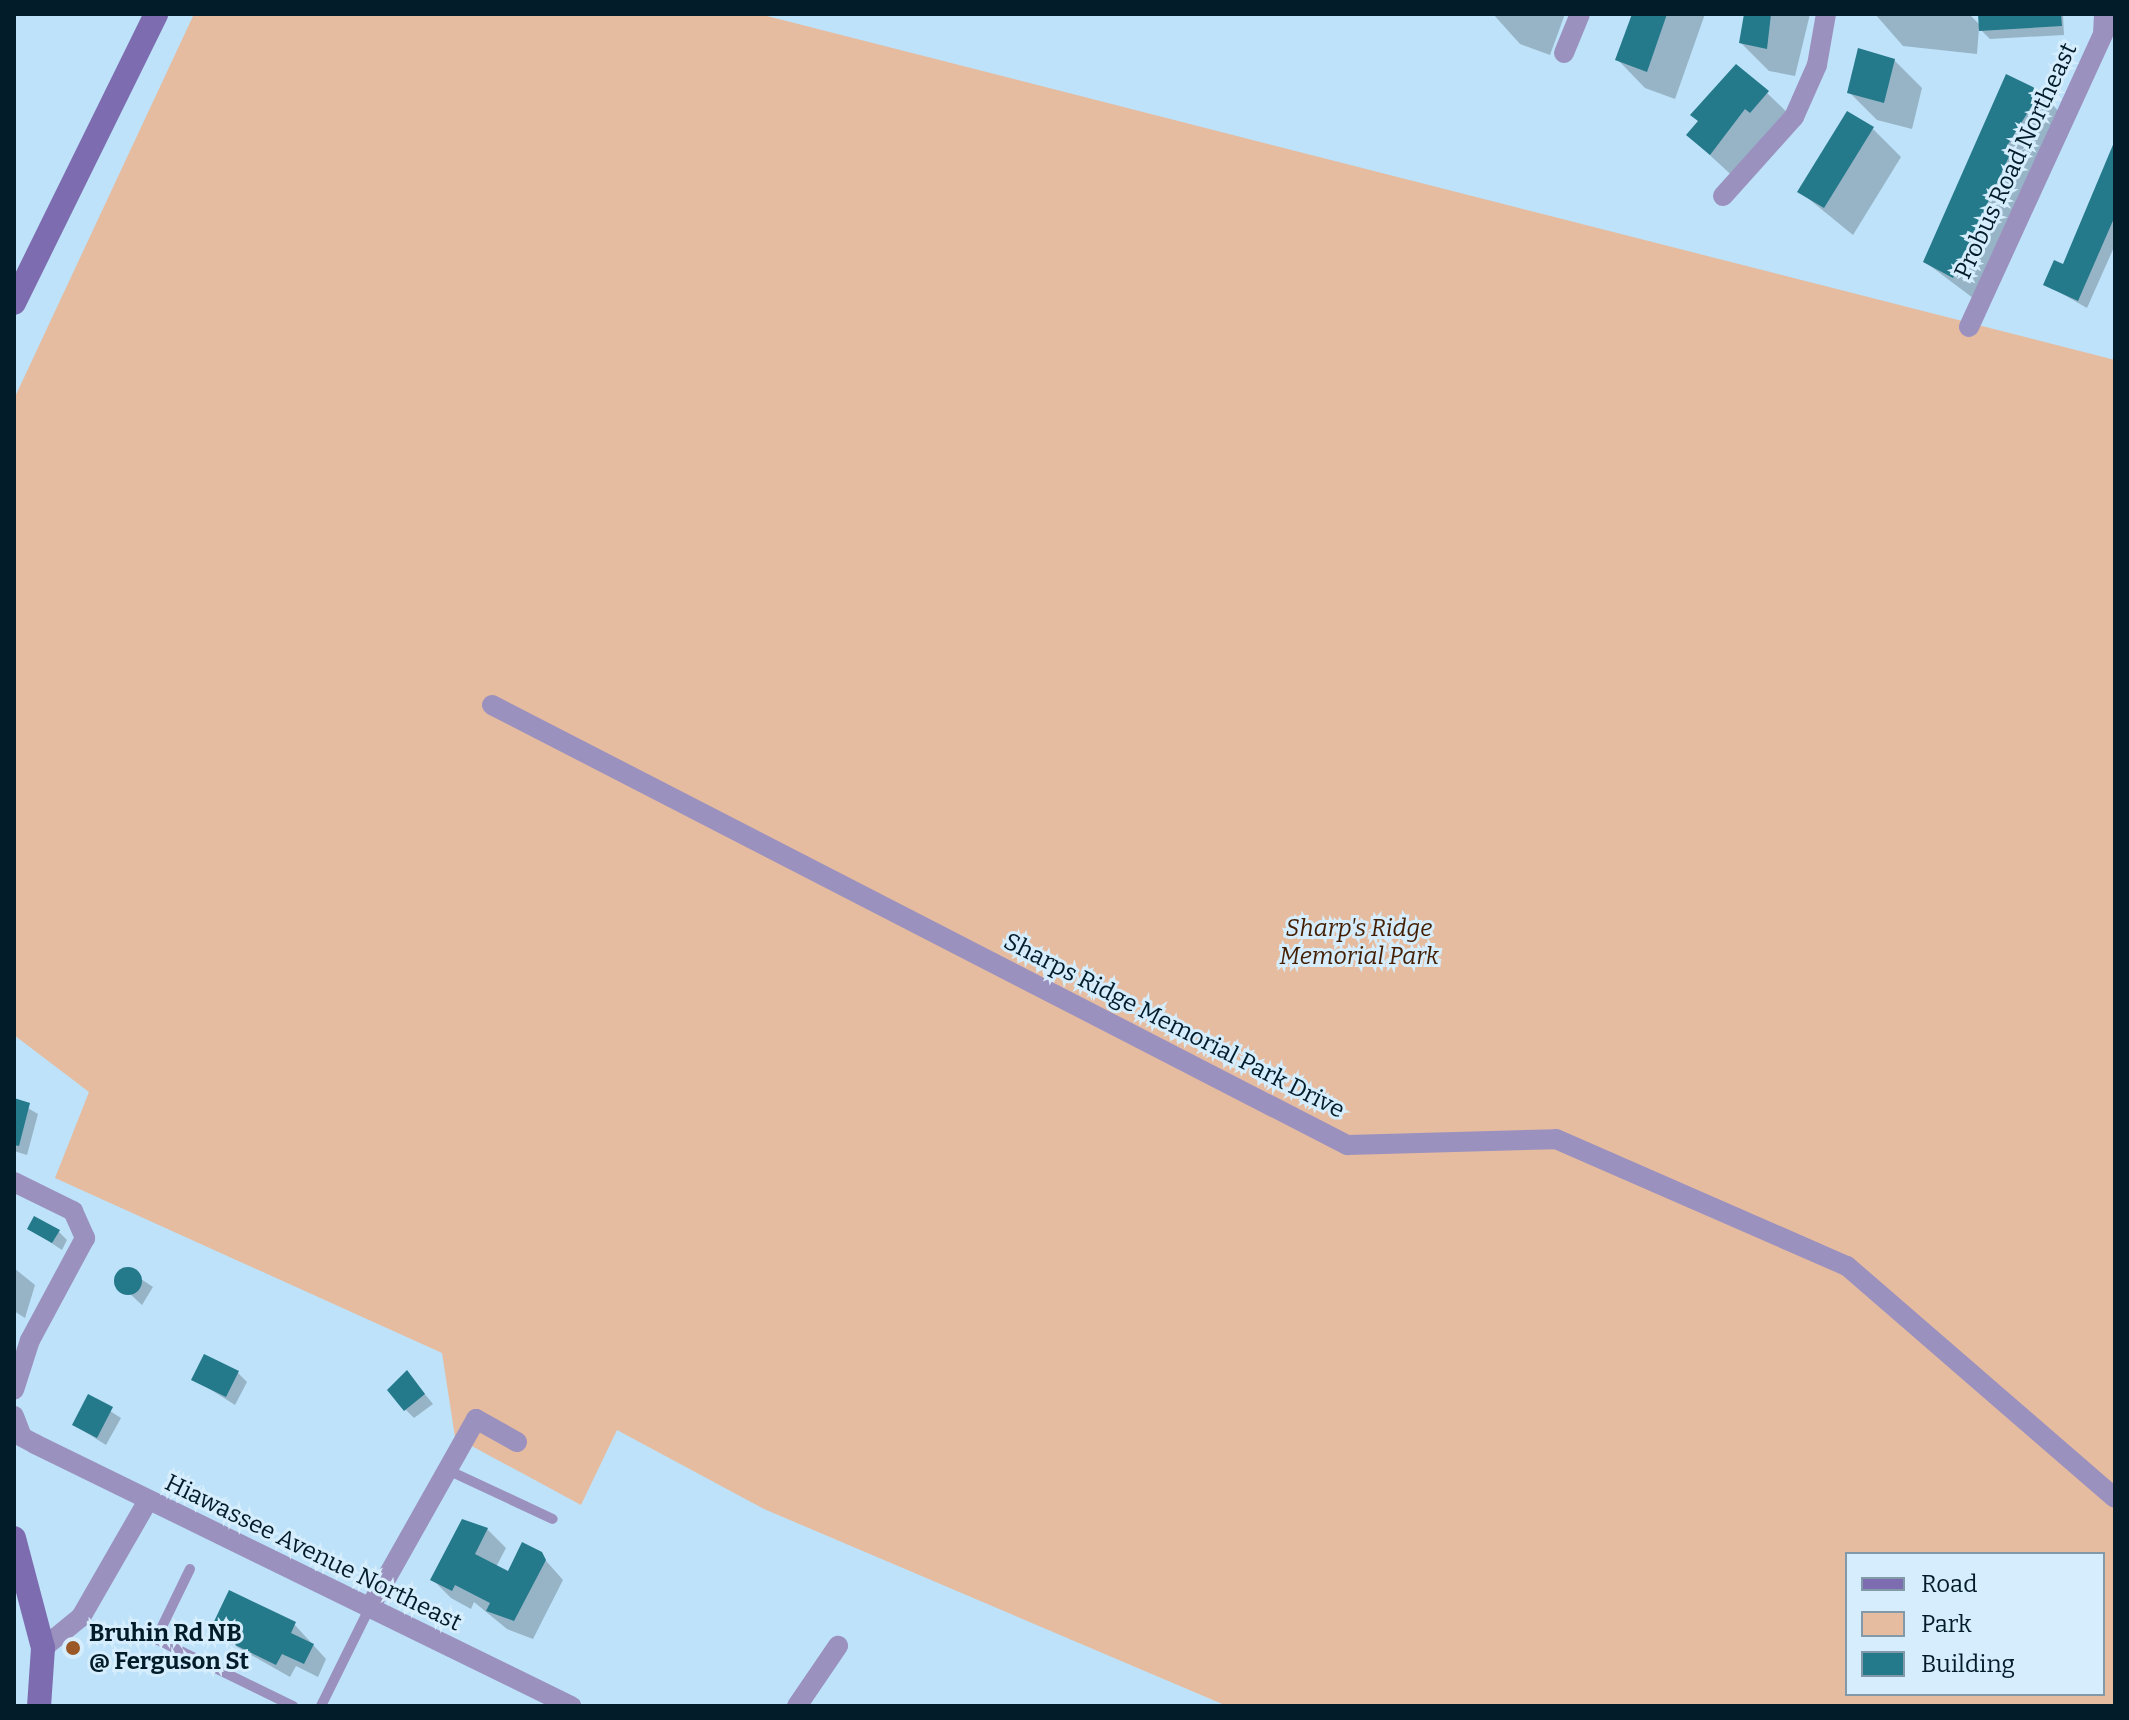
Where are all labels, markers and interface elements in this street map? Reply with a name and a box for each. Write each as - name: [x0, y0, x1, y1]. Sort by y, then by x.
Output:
- street label: Probus Road Northeast: [1949, 38, 2083, 284]
- park label: Sharp's Ridge Memorial Park: [1279, 915, 1439, 971]
- street label: Sharps Ridge Memorial Park Drive: [999, 927, 1349, 1125]
- street label: Hiawassee Avenue Northeast: [160, 1469, 466, 1637]
- legend: [1845, 1552, 2105, 1696]
- text: Road: [1921, 1570, 1977, 1598]
- text: Park: [1921, 1610, 1972, 1638]
- place label: Bruhin Rd NB @ Ferguson St: [89, 1620, 249, 1676]
- marker: Bruhin Rd NB @ Ferguson St: [64, 1639, 82, 1657]
- text: Building: [1921, 1650, 2015, 1678]

